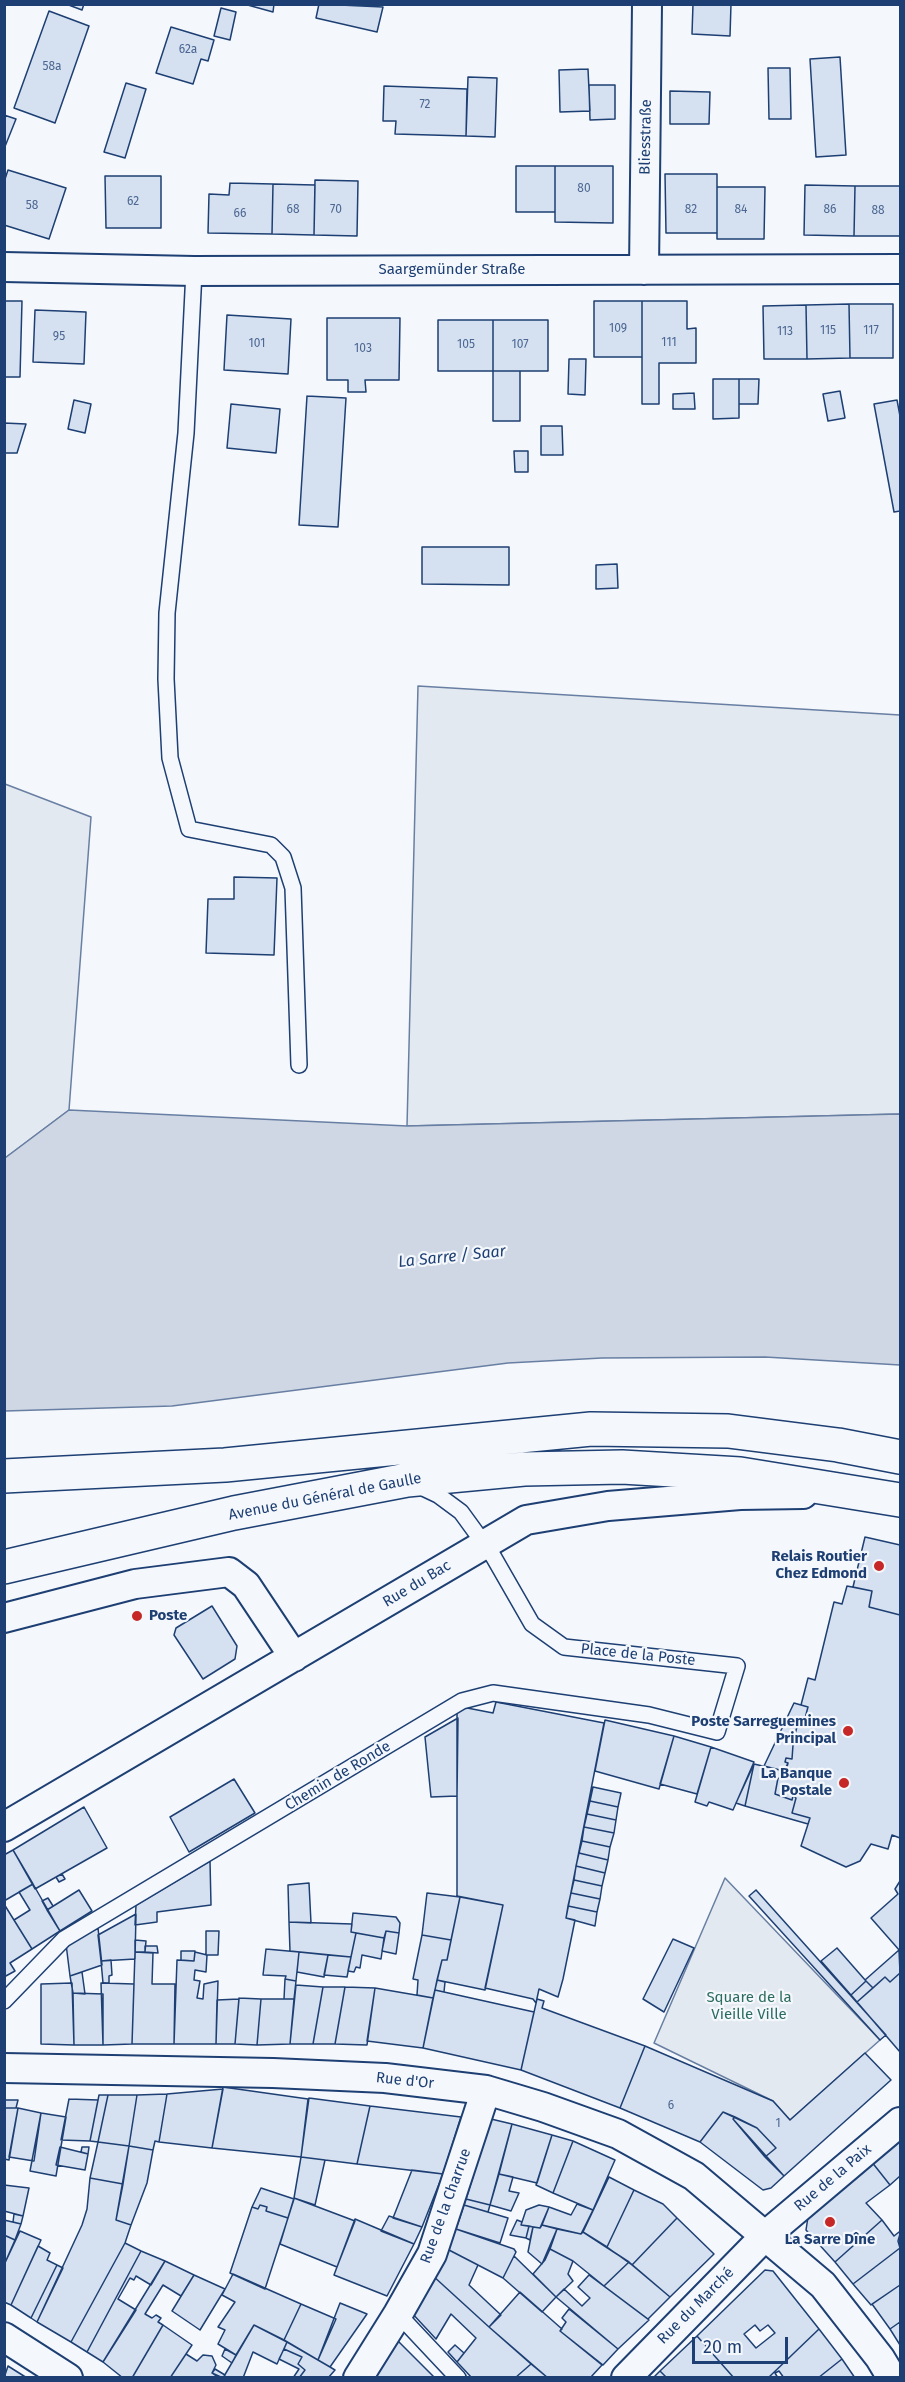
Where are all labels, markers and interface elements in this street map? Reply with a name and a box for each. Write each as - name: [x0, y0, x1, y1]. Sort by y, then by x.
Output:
- house number: 62a: [179, 43, 197, 57]
- house number: 58a: [42, 60, 62, 74]
- house number: 72: [419, 98, 431, 112]
- street label: Bliesstraße: [636, 99, 656, 175]
- house number: 80: [577, 182, 591, 196]
- house number: 62: [127, 195, 139, 209]
- house number: 58: [26, 199, 38, 213]
- house number: 68: [286, 203, 300, 217]
- house number: 70: [330, 203, 342, 217]
- house number: 82: [685, 203, 697, 217]
- house number: 84: [735, 203, 747, 217]
- house number: 86: [823, 203, 837, 217]
- house number: 88: [871, 204, 885, 218]
- house number: 66: [234, 207, 246, 221]
- street label: Saargemünder Straße: [378, 261, 526, 279]
- house number: 109: [609, 322, 627, 336]
- house number: 115: [820, 324, 836, 338]
- house number: 117: [863, 324, 879, 338]
- house number: 113: [777, 325, 793, 339]
- house number: 95: [53, 330, 65, 344]
- house number: 111: [661, 336, 677, 350]
- house number: 101: [249, 337, 265, 351]
- house number: 105: [457, 338, 475, 352]
- house number: 107: [512, 338, 528, 352]
- house number: 103: [354, 342, 372, 356]
- water label: La Sarre / Saar: [397, 1242, 507, 1272]
- street label: Avenue du Général de Gaulle: [227, 1469, 423, 1525]
- place label: Relais Routier Chez Edmond: [771, 1548, 867, 1583]
- street label: Rue du Bac: [380, 1557, 454, 1611]
- marker: Relais Routier Chez Edmond: [872, 1559, 886, 1573]
- place label: Poste: [149, 1607, 187, 1625]
- marker: Poste: [130, 1609, 144, 1623]
- street label: Place de la Poste: [580, 1640, 696, 1670]
- place label: Poste Sarreguemines Principal: [691, 1713, 836, 1748]
- marker: Poste Sarreguemines Principal: [841, 1724, 855, 1738]
- street label: Chemin de Ronde: [282, 1737, 394, 1815]
- place label: La Banque Postale: [761, 1765, 832, 1800]
- marker: La Banque Postale: [837, 1776, 851, 1790]
- park label: Square de la Vieille Ville: [706, 1989, 792, 2024]
- street label: Rue d'Or: [375, 2069, 435, 2093]
- house number: 6: [668, 2099, 674, 2113]
- house number: 1: [775, 2117, 781, 2131]
- street label: Rue de la Paix: [791, 2141, 875, 2215]
- street label: Rue de la Charrue: [417, 2146, 475, 2266]
- marker: La Sarre Dîne: [823, 2215, 837, 2229]
- place label: La Sarre Dîne: [785, 2231, 875, 2249]
- street label: Rue du Marché: [654, 2264, 738, 2348]
- scale bar: [695, 2325, 791, 2363]
- text: 20 m: [703, 2336, 742, 2358]

